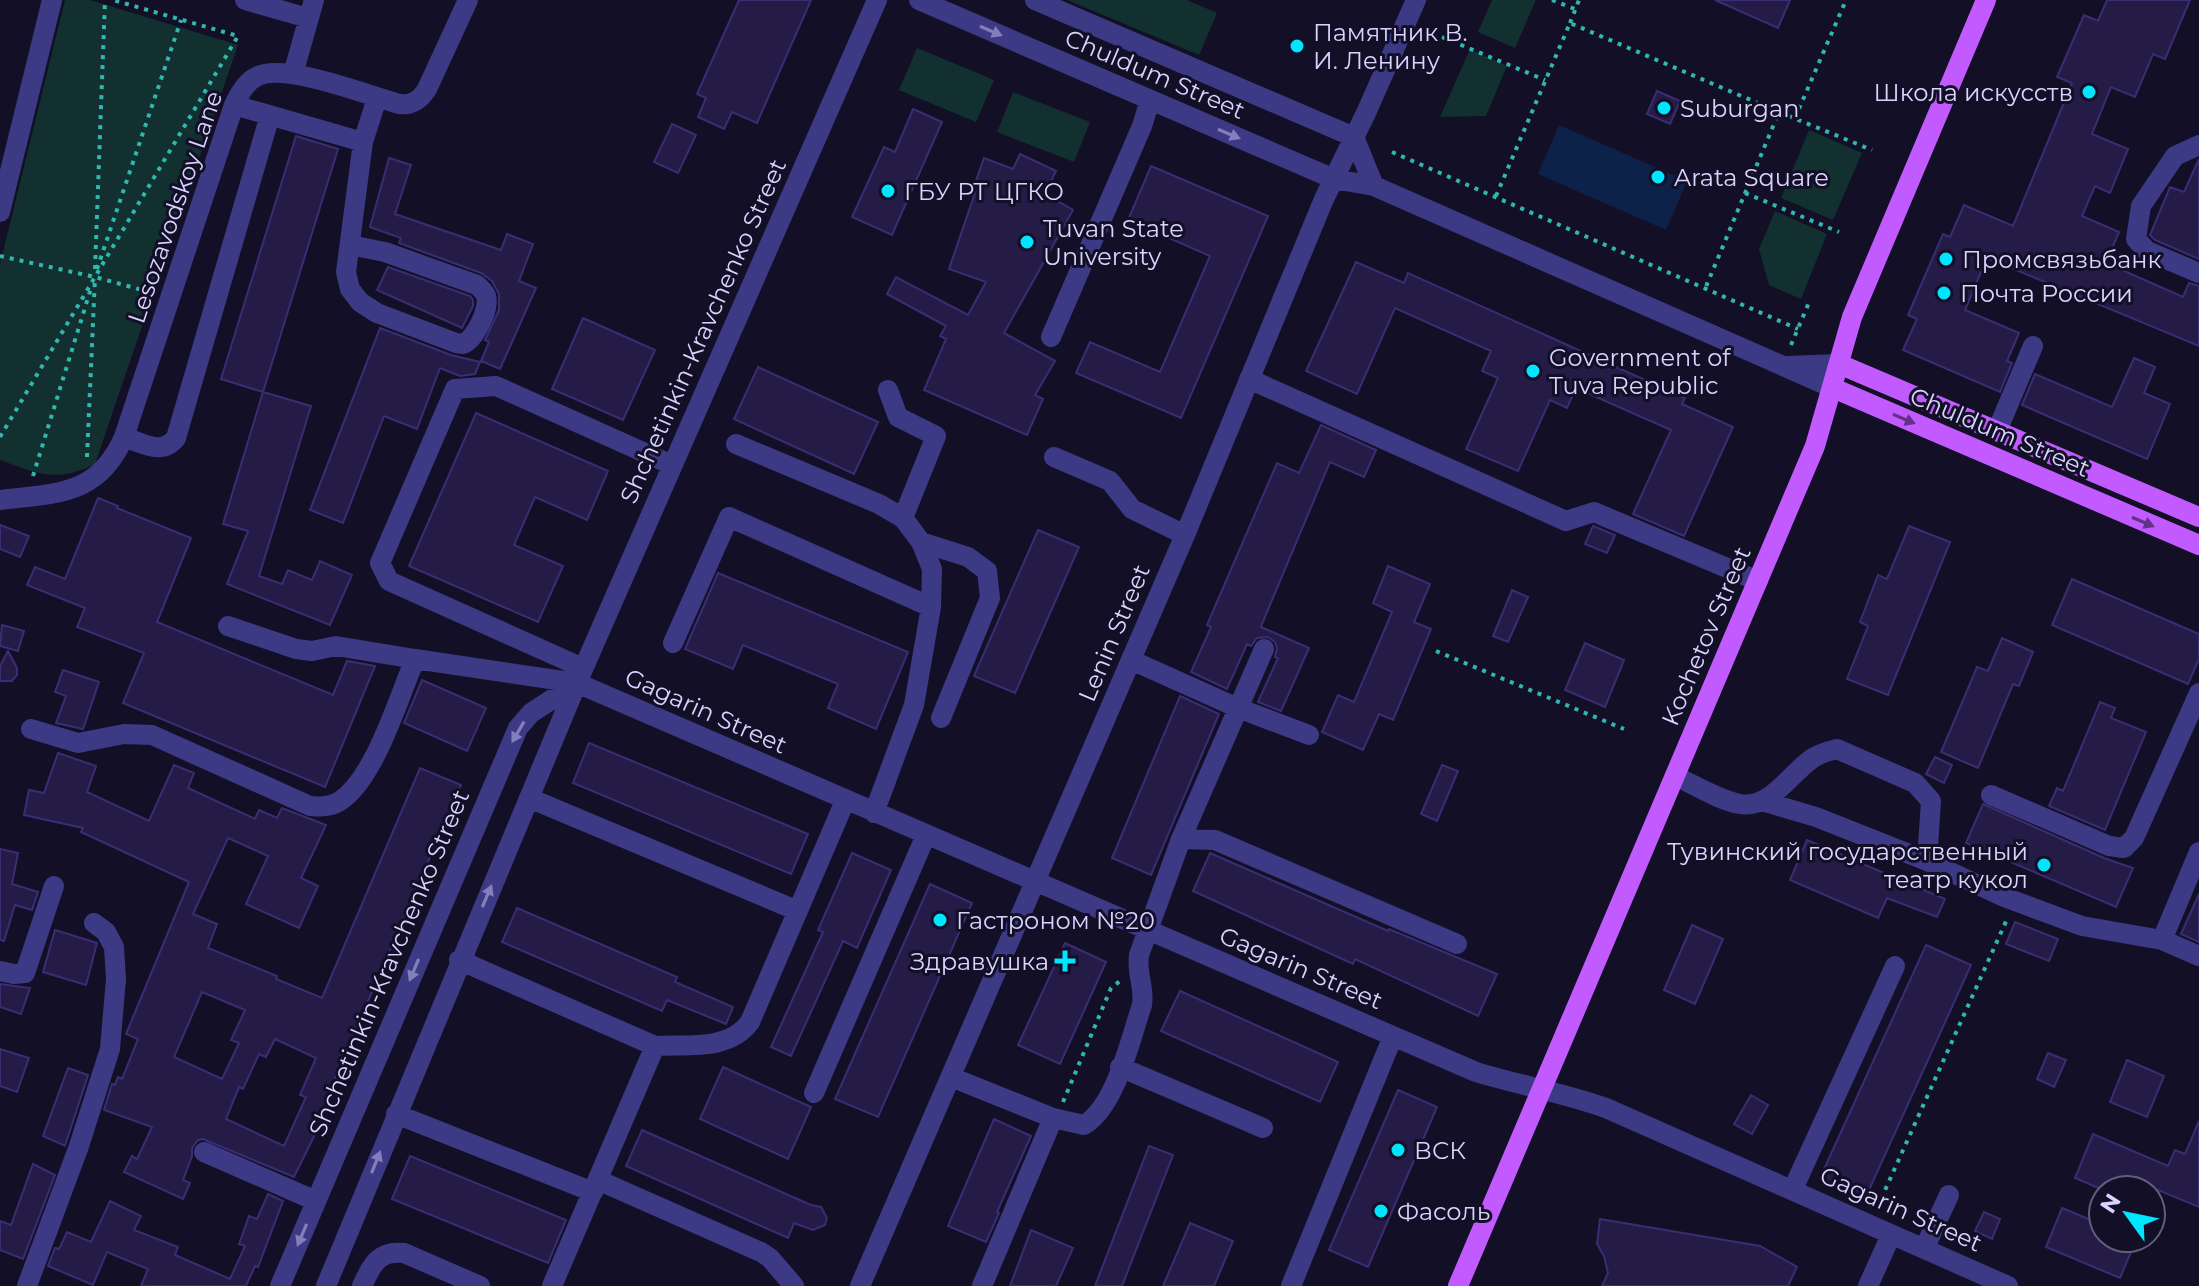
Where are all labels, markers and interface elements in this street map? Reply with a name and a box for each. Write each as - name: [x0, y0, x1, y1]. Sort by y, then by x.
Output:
- place label: Памятник В. И. Ленину: [1313, 18, 1468, 75]
- street label: Chuldum Street: [1061, 23, 1250, 125]
- one-way arrow: [979, 24, 1002, 38]
- marker: Памятник В. И. Ленину: [1288, 37, 1306, 55]
- place label: Школа искусств: [1874, 78, 2073, 107]
- marker: Школа искусств: [2080, 83, 2098, 101]
- street label: Lesozavodskoy Lane: [122, 87, 228, 327]
- place label: Suburgan: [1680, 94, 1799, 123]
- marker: Suburgan: [1655, 99, 1673, 117]
- one-way arrow: [1217, 128, 1241, 141]
- street label: Shchetinkin-Kravchenko Street: [614, 154, 792, 508]
- place label: Arata Square: [1674, 163, 1829, 192]
- marker: Arata Square: [1649, 168, 1667, 186]
- place label: ГБУ РТ ЦГКО: [904, 177, 1064, 206]
- marker: ГБУ РТ ЦГКО: [879, 182, 897, 200]
- place label: Tuvan State University: [1043, 214, 1184, 271]
- marker: Tuvan State University: [1018, 233, 1036, 251]
- place label: Промсвязьбанк: [1962, 245, 2161, 274]
- marker: Промсвязьбанк: [1937, 250, 1955, 268]
- place label: Почта России: [1960, 279, 2133, 308]
- marker: Почта России: [1935, 284, 1953, 302]
- place label: Government of Tuva Republic: [1549, 343, 1731, 400]
- marker: Government of Tuva Republic: [1524, 362, 1542, 380]
- street label: Chuldum Street: [1906, 381, 2095, 483]
- one-way arrow: [1892, 413, 1916, 426]
- one-way arrow: [2131, 515, 2155, 528]
- street label: Kochetov Street: [1655, 542, 1757, 730]
- street label: Lenin Street: [1072, 560, 1156, 706]
- street label: Gagarin Street: [620, 662, 792, 760]
- one-way arrow: [511, 721, 525, 743]
- street label: Shchetinkin-Kravchenko Street: [303, 785, 475, 1141]
- place label: Тувинский государственный театр кукол: [1667, 837, 2028, 894]
- marker: Тувинский государственный театр кукол: [2035, 856, 2053, 874]
- one-way arrow: [480, 884, 493, 908]
- place label: Гастроном №20: [956, 906, 1155, 935]
- marker: Гастроном №20: [931, 911, 949, 929]
- street label: Gagarin Street: [1215, 921, 1387, 1015]
- place label: Здравушка: [910, 947, 1049, 976]
- marker: Здравушка: [1056, 952, 1074, 970]
- one-way arrow: [408, 959, 421, 982]
- place label: ВСК: [1414, 1136, 1466, 1165]
- marker: ВСК: [1389, 1141, 1407, 1159]
- one-way arrow: [370, 1150, 383, 1174]
- street label: Gagarin Street: [1815, 1160, 1987, 1258]
- north arrow: [2087, 1174, 2167, 1254]
- text: N: [2094, 1189, 2127, 1218]
- place label: Фасоль: [1397, 1197, 1490, 1226]
- marker: Фасоль: [1372, 1202, 1390, 1220]
- one-way arrow: [295, 1224, 308, 1247]

